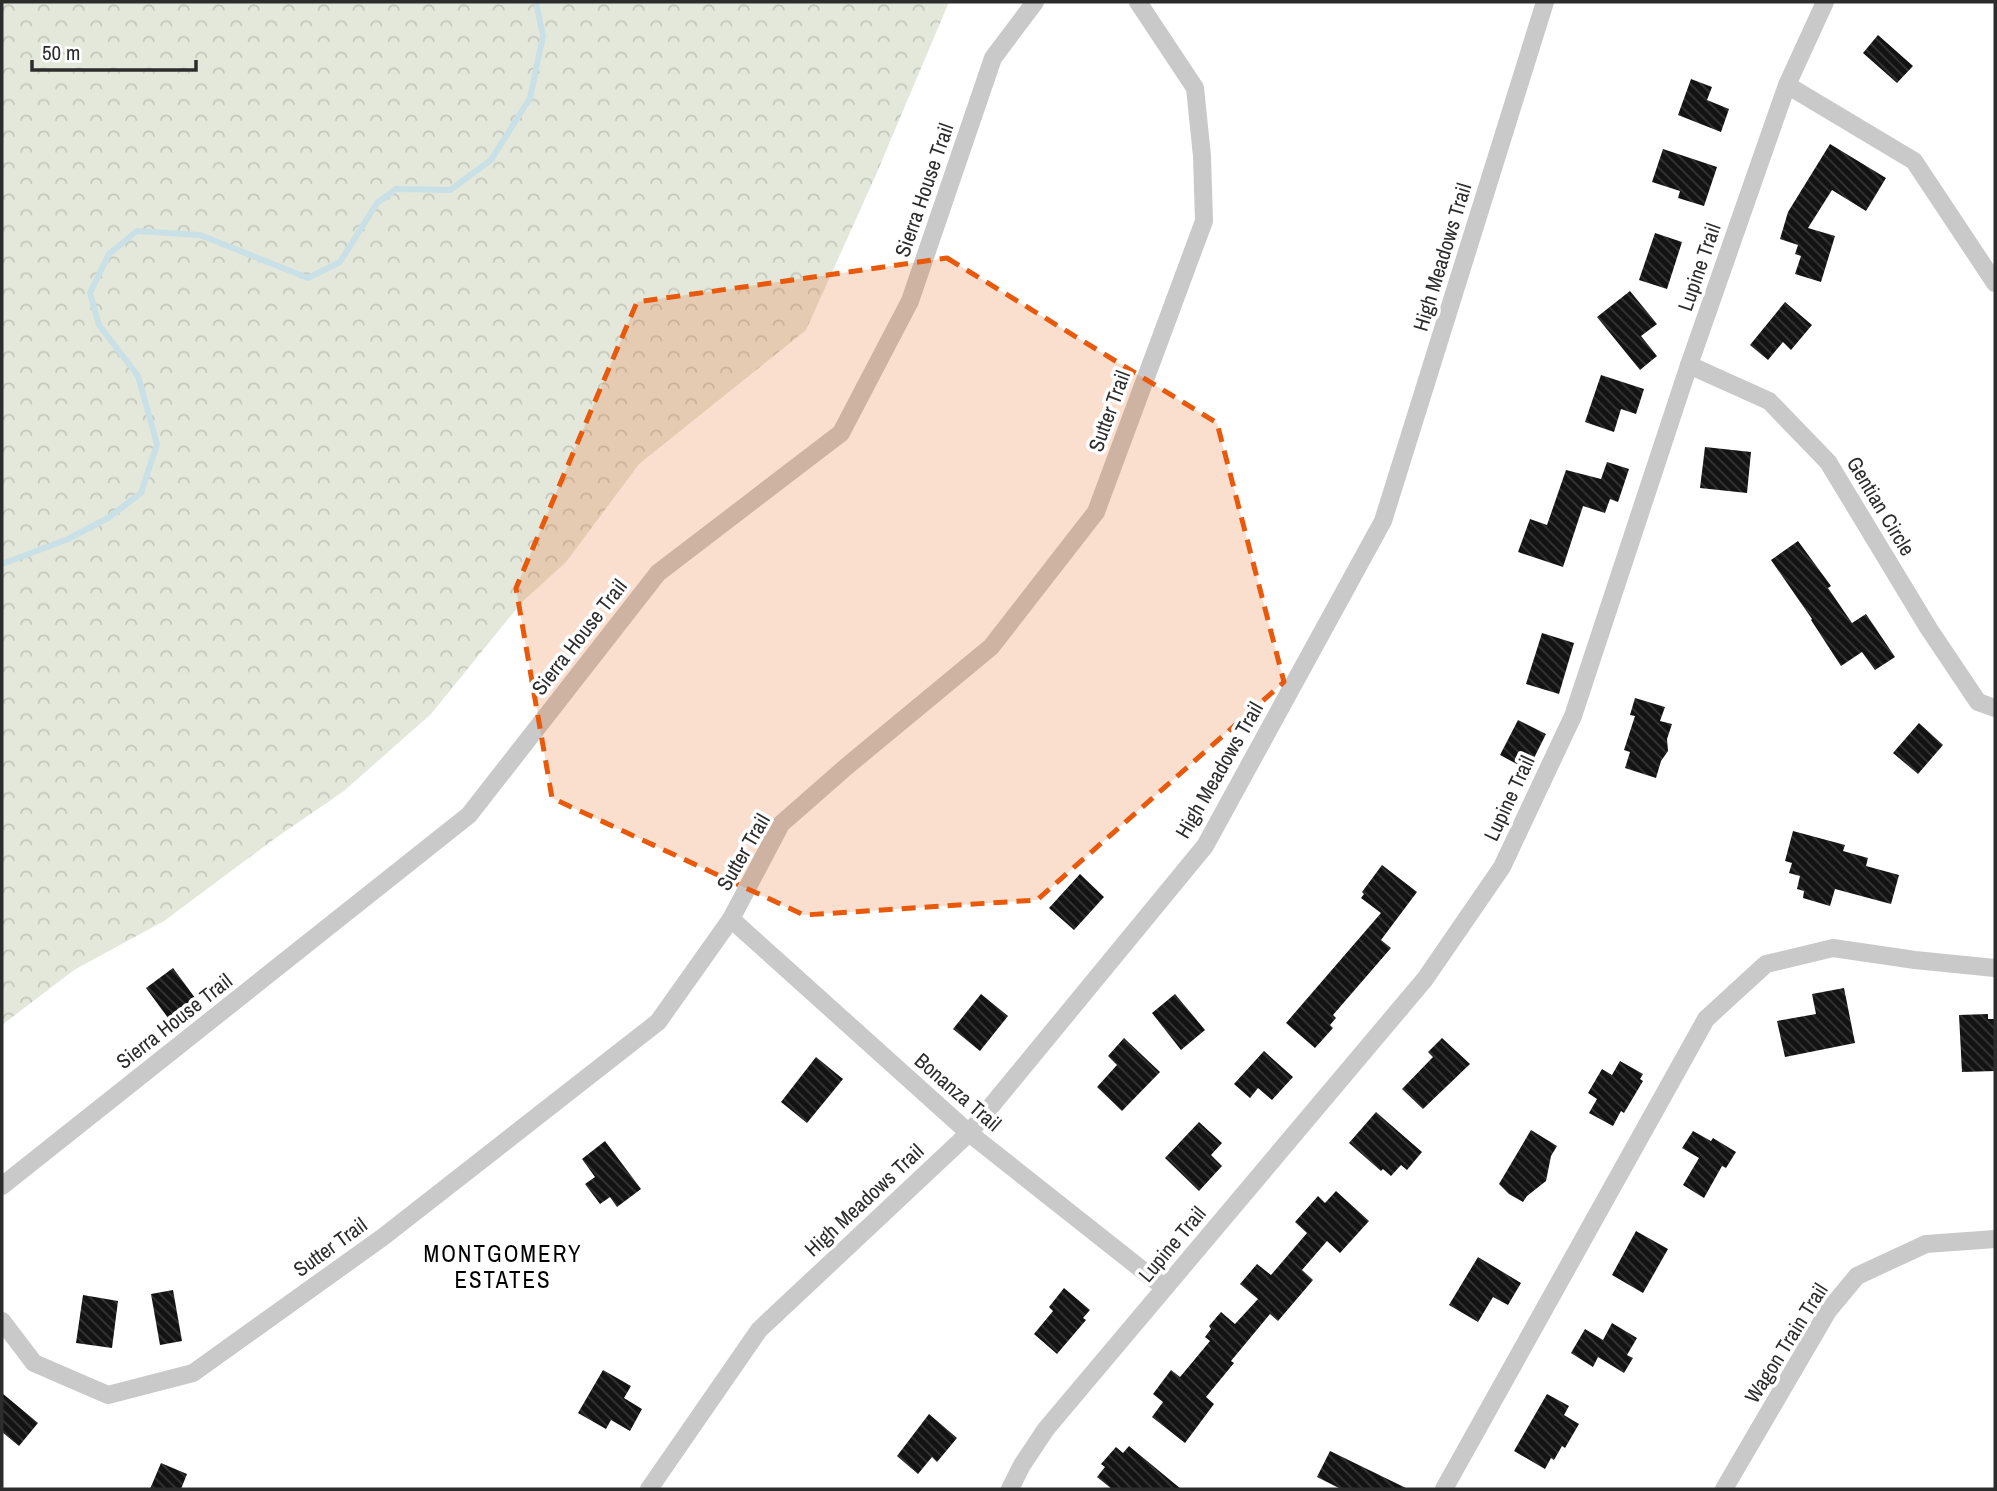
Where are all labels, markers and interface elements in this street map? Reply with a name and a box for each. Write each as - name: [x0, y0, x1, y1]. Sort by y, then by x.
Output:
- scale bar: [32, 28, 196, 72]
- text: 50 m: [42, 38, 80, 67]
- street label: Sierra House Trail: [888, 119, 960, 261]
- street label: High Meadows Trail: [1406, 180, 1478, 334]
- street label: Lupine Trail: [1670, 219, 1728, 315]
- street label: Sutter Trail: [1081, 366, 1137, 456]
- street label: Gentian Circle: [1840, 451, 1922, 561]
- street label: Sierra House Trail: [525, 573, 633, 701]
- street label: High Meadows Trail: [1168, 696, 1270, 844]
- street label: Lupine Trail: [1477, 751, 1541, 845]
- street label: Sutter Trail: [709, 808, 777, 896]
- street label: Sierra House Trail: [110, 967, 238, 1075]
- street label: Bonanza Trail: [908, 1046, 1008, 1138]
- street label: High Meadows Trail: [798, 1137, 930, 1263]
- street label: Lupine Trail: [1132, 1200, 1212, 1288]
- street label: Sutter Trail: [287, 1211, 373, 1283]
- district label: MONTGOMERY ESTATES: [423, 1238, 583, 1295]
- street label: Wagon Train Trail: [1738, 1278, 1834, 1408]

